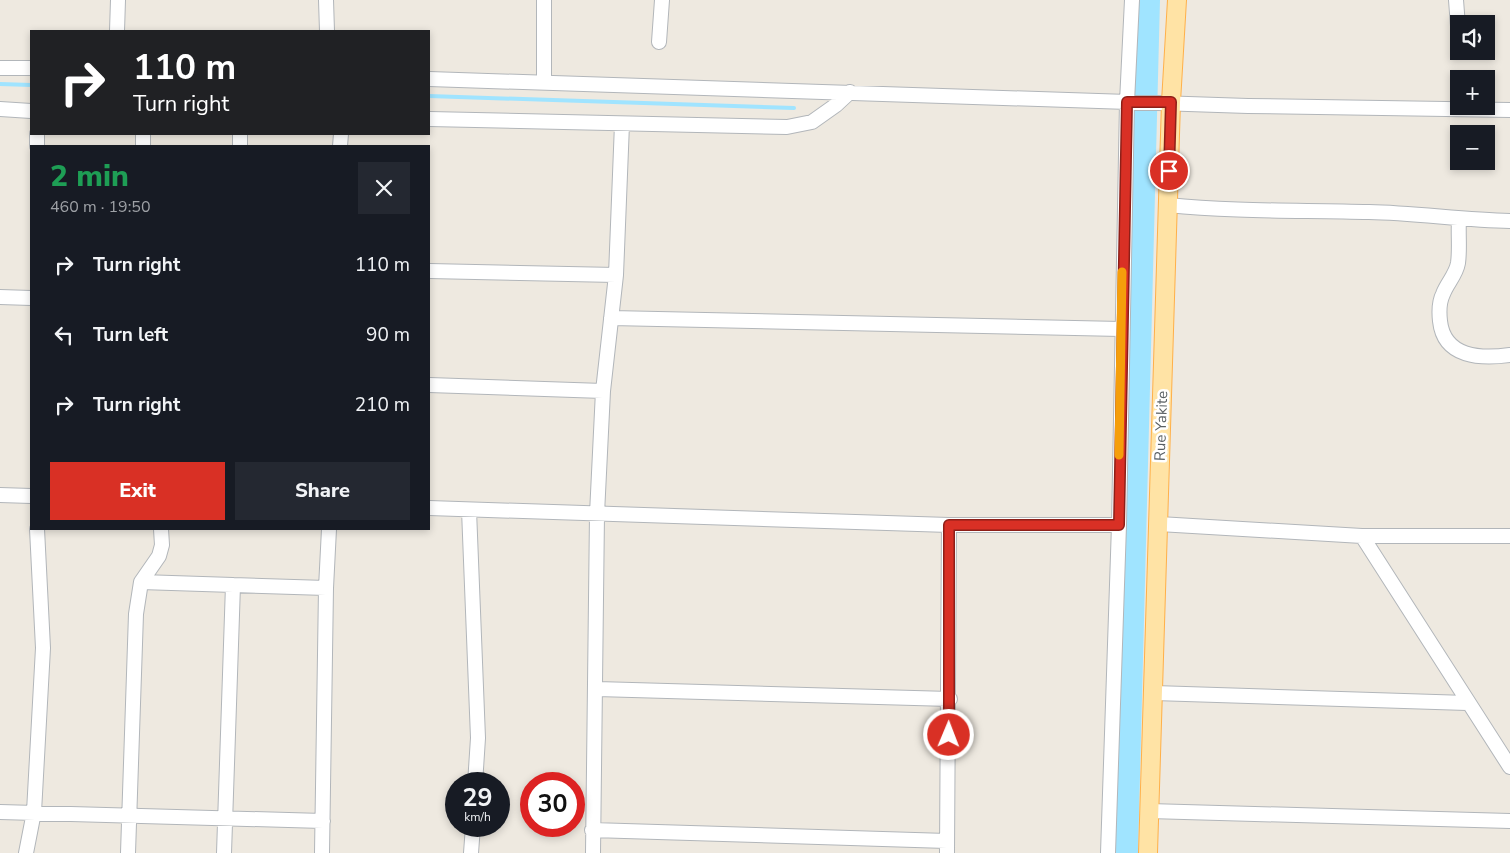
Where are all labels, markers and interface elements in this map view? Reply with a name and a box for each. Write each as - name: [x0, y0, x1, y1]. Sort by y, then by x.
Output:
- map controls: [1450, 15, 1495, 170]
- button: sound: [1450, 15, 1495, 60]
- text: 110 m: [133, 44, 236, 91]
- icon: right: [50, 50, 115, 115]
- button: +: [1450, 70, 1495, 115]
- text: Turn right: [133, 89, 229, 119]
- button: −: [1450, 125, 1495, 170]
- pin: [1148, 150, 1190, 192]
- text: 2 min: [50, 156, 129, 197]
- icon: arrive: [1155, 157, 1183, 185]
- button: close: [358, 162, 410, 214]
- text: 460 m · 19:50: [50, 196, 151, 218]
- icon: right: [50, 251, 78, 279]
- text: Turn right: [93, 252, 180, 278]
- text: 110 m: [355, 252, 410, 278]
- icon: left: [50, 321, 78, 349]
- text: Turn left: [93, 322, 168, 348]
- text: 90 m: [366, 322, 410, 348]
- icon: right: [50, 391, 78, 419]
- street label: Rue Yakite: [1150, 391, 1172, 461]
- text: Turn right: [93, 392, 180, 418]
- text: 210 m: [355, 392, 410, 418]
- button: Exit: [50, 462, 225, 520]
- button: Share: [235, 462, 410, 520]
- position arrow: [922, 708, 974, 760]
- speed limit sign: 30: [520, 772, 585, 837]
- text: 29: [462, 781, 493, 815]
- text: km/h: [464, 809, 491, 825]

